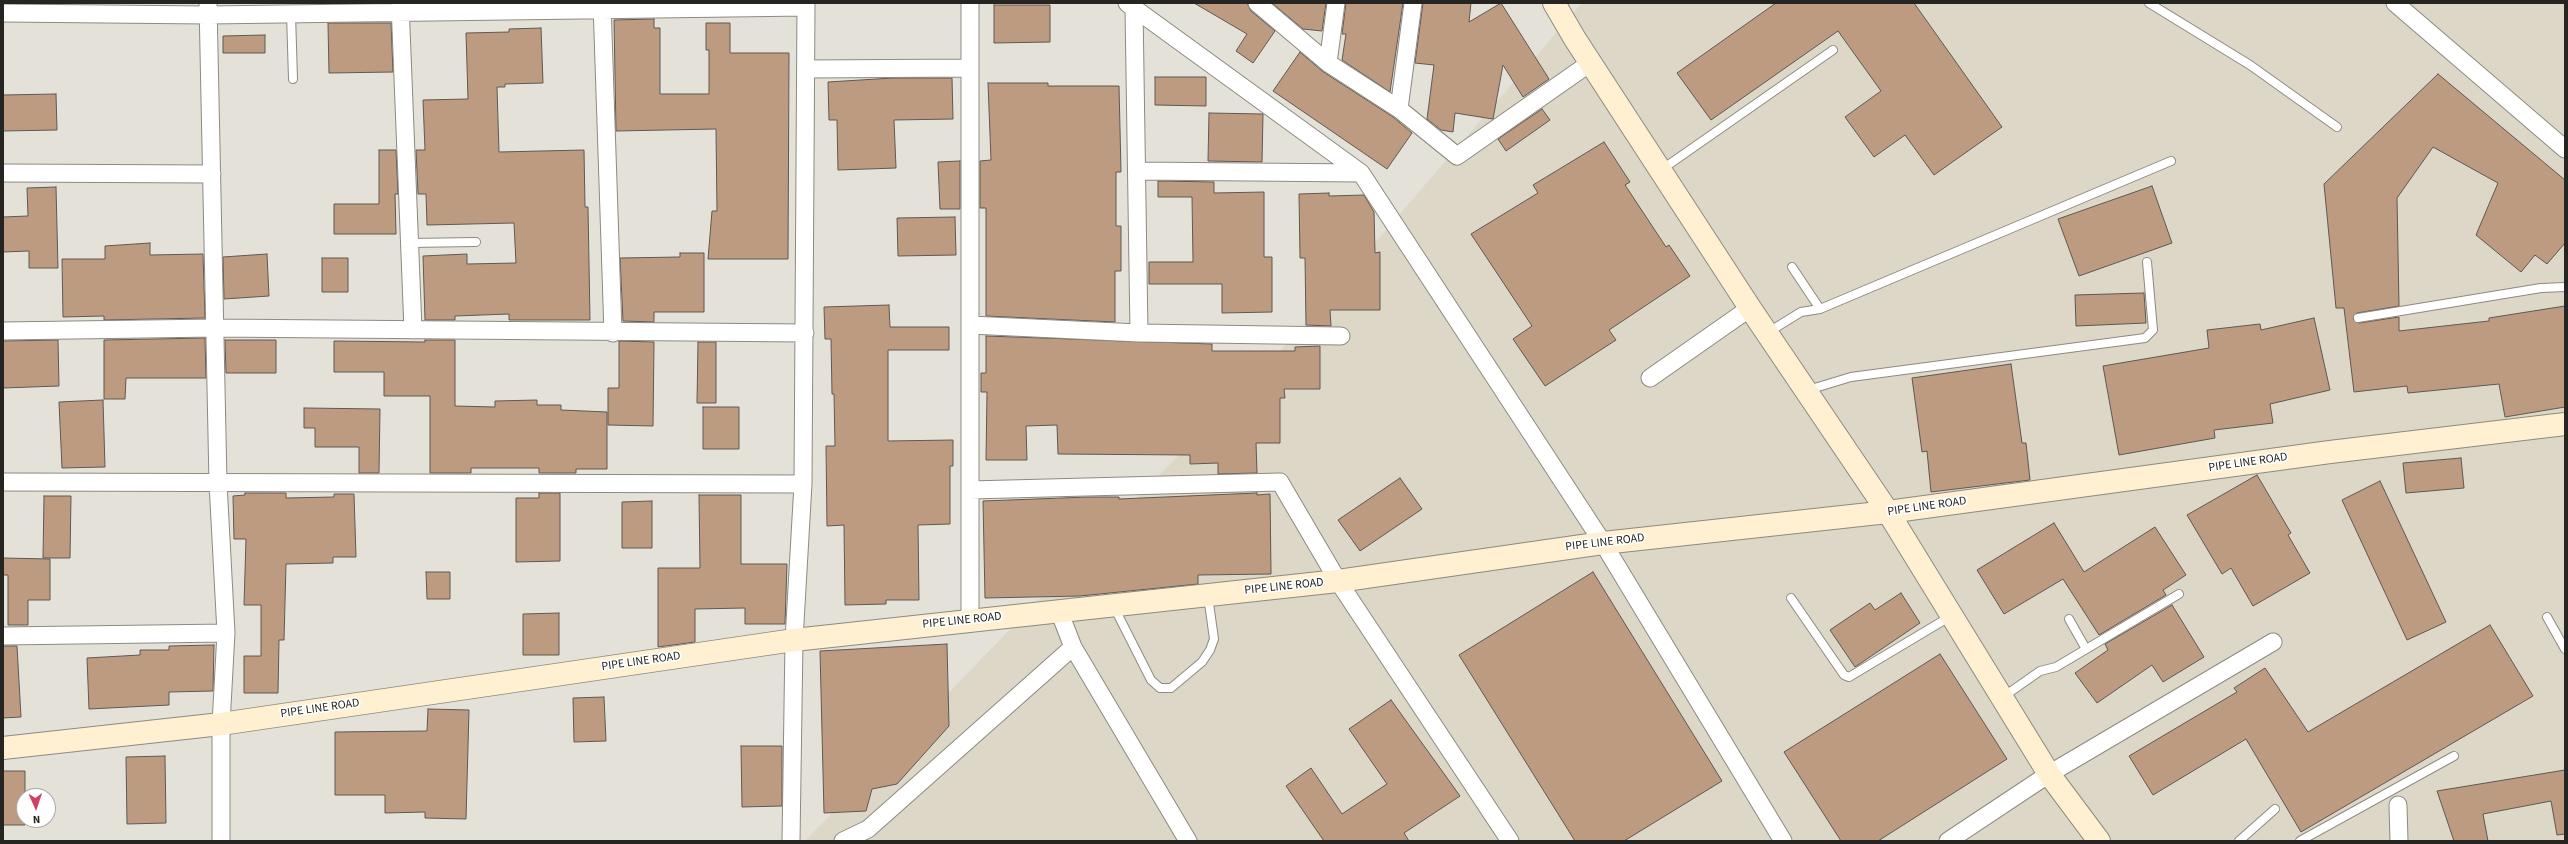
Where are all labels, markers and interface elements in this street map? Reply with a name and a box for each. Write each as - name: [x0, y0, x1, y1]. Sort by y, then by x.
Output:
- street label: PIPE LINE ROAD: [2208, 450, 2288, 476]
- street label: PIPE LINE ROAD: [1887, 494, 1967, 520]
- street label: PIPE LINE ROAD: [1565, 531, 1645, 555]
- street label: PIPE LINE ROAD: [1244, 576, 1324, 598]
- street label: PIPE LINE ROAD: [922, 610, 1002, 632]
- street label: PIPE LINE ROAD: [601, 649, 681, 675]
- street label: PIPE LINE ROAD: [280, 696, 360, 722]
- north arrow: [16, 788, 56, 828]
- text: N: [33, 812, 41, 827]

